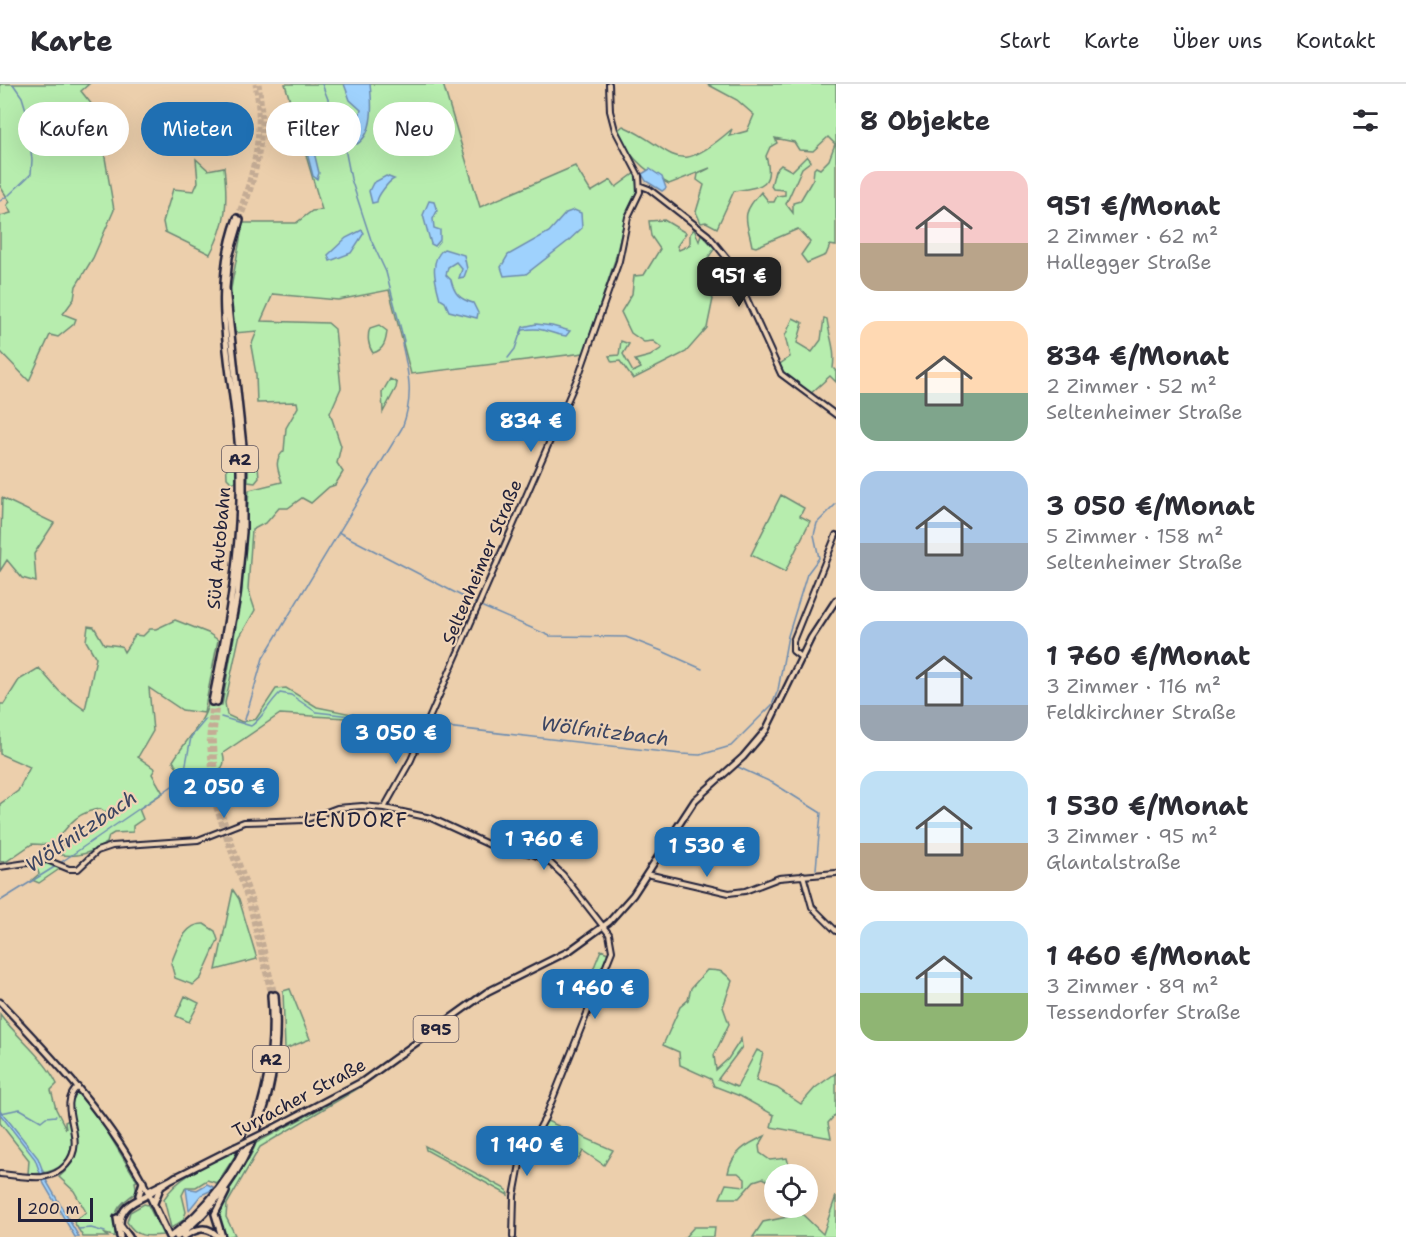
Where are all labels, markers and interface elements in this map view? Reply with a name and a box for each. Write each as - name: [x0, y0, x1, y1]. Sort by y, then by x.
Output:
- text: Karte: [30, 22, 113, 60]
- text: Start: [1000, 27, 1051, 55]
- text: Karte: [1084, 27, 1140, 55]
- text: Über uns: [1173, 27, 1263, 55]
- text: Kontakt: [1296, 27, 1376, 55]
- chip: Kaufen: [18, 102, 129, 156]
- chip: Mieten: [141, 102, 254, 156]
- chip: Filter: [266, 102, 361, 156]
- chip: Neu: [373, 102, 455, 156]
- text: 8 Objekte: [860, 103, 990, 138]
- icon: filters: [1349, 104, 1382, 137]
- text: 951 €/Monat: [1046, 188, 1221, 223]
- icon: home: [908, 195, 980, 267]
- text: 2 Zimmer · 62 m²: [1046, 223, 1218, 249]
- text: Hallegger Straße: [1046, 249, 1212, 275]
- pin: 951 €: [697, 257, 781, 308]
- text: 951 €: [711, 263, 767, 289]
- text: 834 €/Monat: [1046, 338, 1229, 373]
- icon: home: [908, 345, 980, 417]
- text: 2 Zimmer · 52 m²: [1046, 373, 1217, 399]
- text: Seltenheimer Straße: [1046, 399, 1243, 425]
- pin: 834 €: [489, 402, 573, 453]
- text: 834 €: [500, 408, 562, 434]
- road number: A2: [222, 446, 258, 472]
- street label: Seltenheimer Straße: [436, 476, 528, 648]
- street label: Süd Autobahn: [202, 486, 236, 610]
- text: 3 050 €/Monat: [1046, 488, 1255, 523]
- icon: home: [908, 495, 980, 567]
- text: 5 Zimmer · 158 m²: [1046, 523, 1224, 549]
- text: Seltenheimer Straße: [1046, 549, 1243, 575]
- text: 1 760 €/Monat: [1046, 638, 1250, 673]
- icon: home: [908, 645, 980, 717]
- text: 3 Zimmer · 116 m²: [1046, 673, 1221, 699]
- text: Feldkirchner Straße: [1046, 699, 1236, 725]
- water label: Wölfnitzbach: [539, 710, 671, 752]
- pin: 3 050 €: [341, 714, 451, 765]
- text: 3 050 €: [355, 720, 437, 746]
- pin: 2 050 €: [169, 768, 279, 819]
- text: 2 050 €: [183, 774, 265, 800]
- water label: Wölfnitzbach: [20, 784, 142, 878]
- text: 1 530 €/Monat: [1046, 788, 1248, 823]
- icon: home: [908, 795, 980, 867]
- district label: LENDORF: [303, 806, 409, 834]
- pin: 1 760 €: [489, 820, 599, 871]
- text: 3 Zimmer · 95 m²: [1046, 823, 1217, 849]
- text: 1 760 €: [505, 826, 583, 852]
- pin: 1 530 €: [652, 827, 762, 878]
- text: 1 530 €: [669, 833, 745, 859]
- text: Glantalstraße: [1046, 849, 1181, 875]
- text: 1 460 €/Monat: [1046, 938, 1251, 973]
- icon: home: [908, 945, 980, 1017]
- pin: 1 460 €: [540, 969, 650, 1020]
- text: 3 Zimmer · 89 m²: [1046, 973, 1218, 999]
- text: 1 460 €: [556, 975, 634, 1001]
- text: Tessendorfer Straße: [1046, 999, 1241, 1025]
- road number: B95: [414, 1016, 458, 1042]
- road number: A2: [253, 1046, 289, 1072]
- street label: Turracher Straße: [228, 1053, 370, 1143]
- pin: 1 140 €: [472, 1126, 582, 1177]
- text: 1 140 €: [490, 1132, 564, 1158]
- map controls: [764, 1164, 818, 1218]
- button: locate: [764, 1164, 818, 1218]
- scale bar: [18, 1195, 93, 1222]
- text: 200 m: [27, 1198, 79, 1219]

